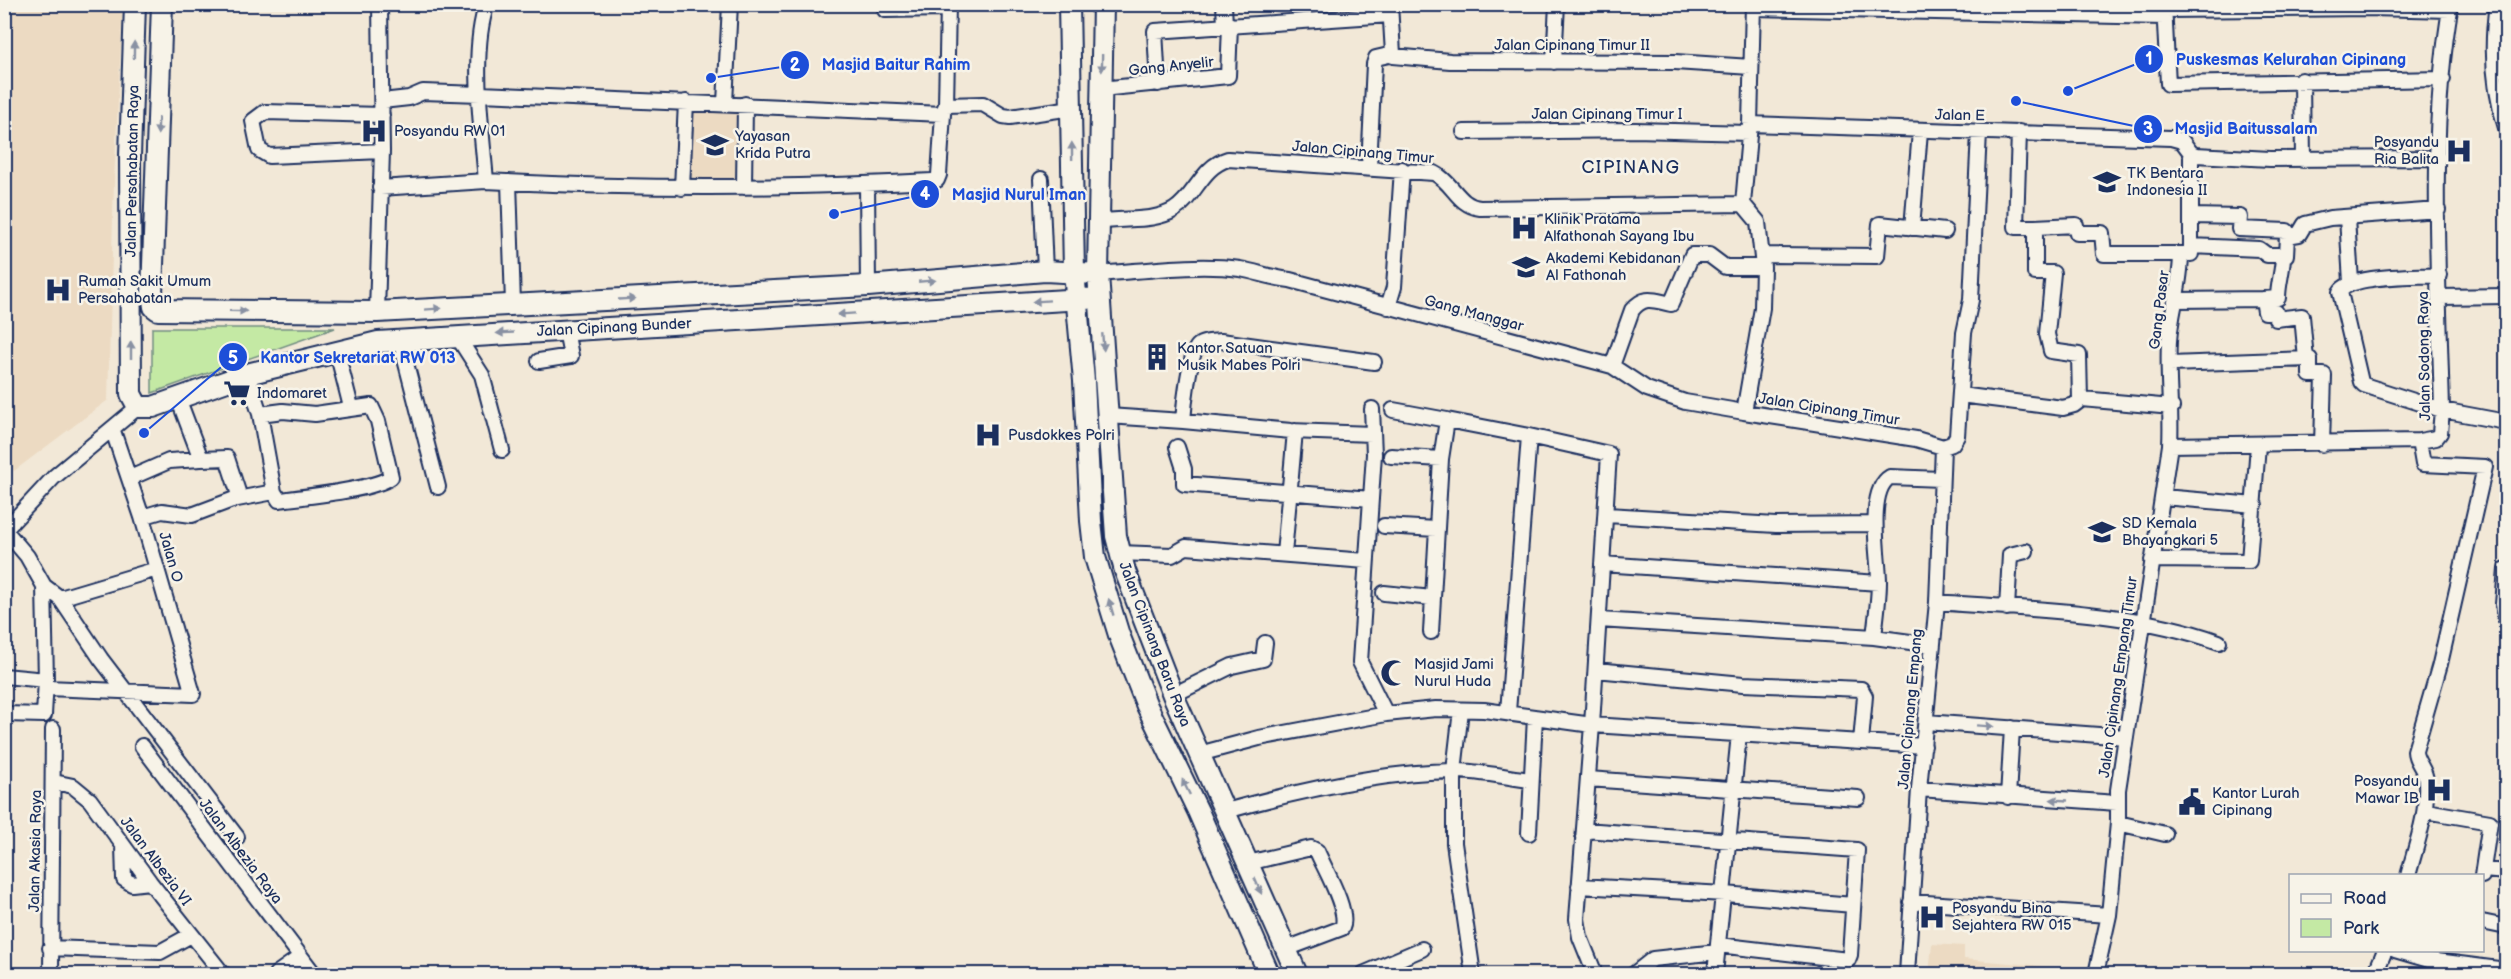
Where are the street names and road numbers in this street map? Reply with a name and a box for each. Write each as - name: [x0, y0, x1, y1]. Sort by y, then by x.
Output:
- street label: Jalan Cipinang Timur II: [1494, 36, 1650, 55]
- street label: Gang Anyelir: [1128, 53, 1215, 80]
- street label: Jalan Persahabatan Raya: [121, 85, 144, 257]
- street label: Jalan Cipinang Timur I: [1531, 105, 1683, 124]
- street label: Jalan E: [1935, 106, 1985, 125]
- street label: Jalan Cipinang Timur: [1291, 137, 1435, 168]
- street label: Gang Pasar: [2145, 269, 2174, 351]
- street label: Gang Manggar: [1422, 291, 1526, 336]
- street label: Jalan Sodong Raya: [2414, 291, 2435, 421]
- street label: Jalan Cipinang Bunder: [536, 314, 692, 341]
- street label: Jalan Cipinang Timur: [1757, 389, 1901, 430]
- street label: Jalan O: [154, 530, 187, 585]
- street label: Jalan Cipinang Baru Raya: [1114, 559, 1195, 729]
- street label: Jalan Cipinang Empang Timur: [2095, 575, 2142, 779]
- street label: Jalan Cipinang Empang: [1894, 628, 1927, 790]
- street label: Jalan Akasia Raya: [25, 790, 46, 912]
- street label: Jalan Albezia Raya: [195, 795, 287, 908]
- street label: Jalan Albezia VI: [116, 813, 196, 910]

